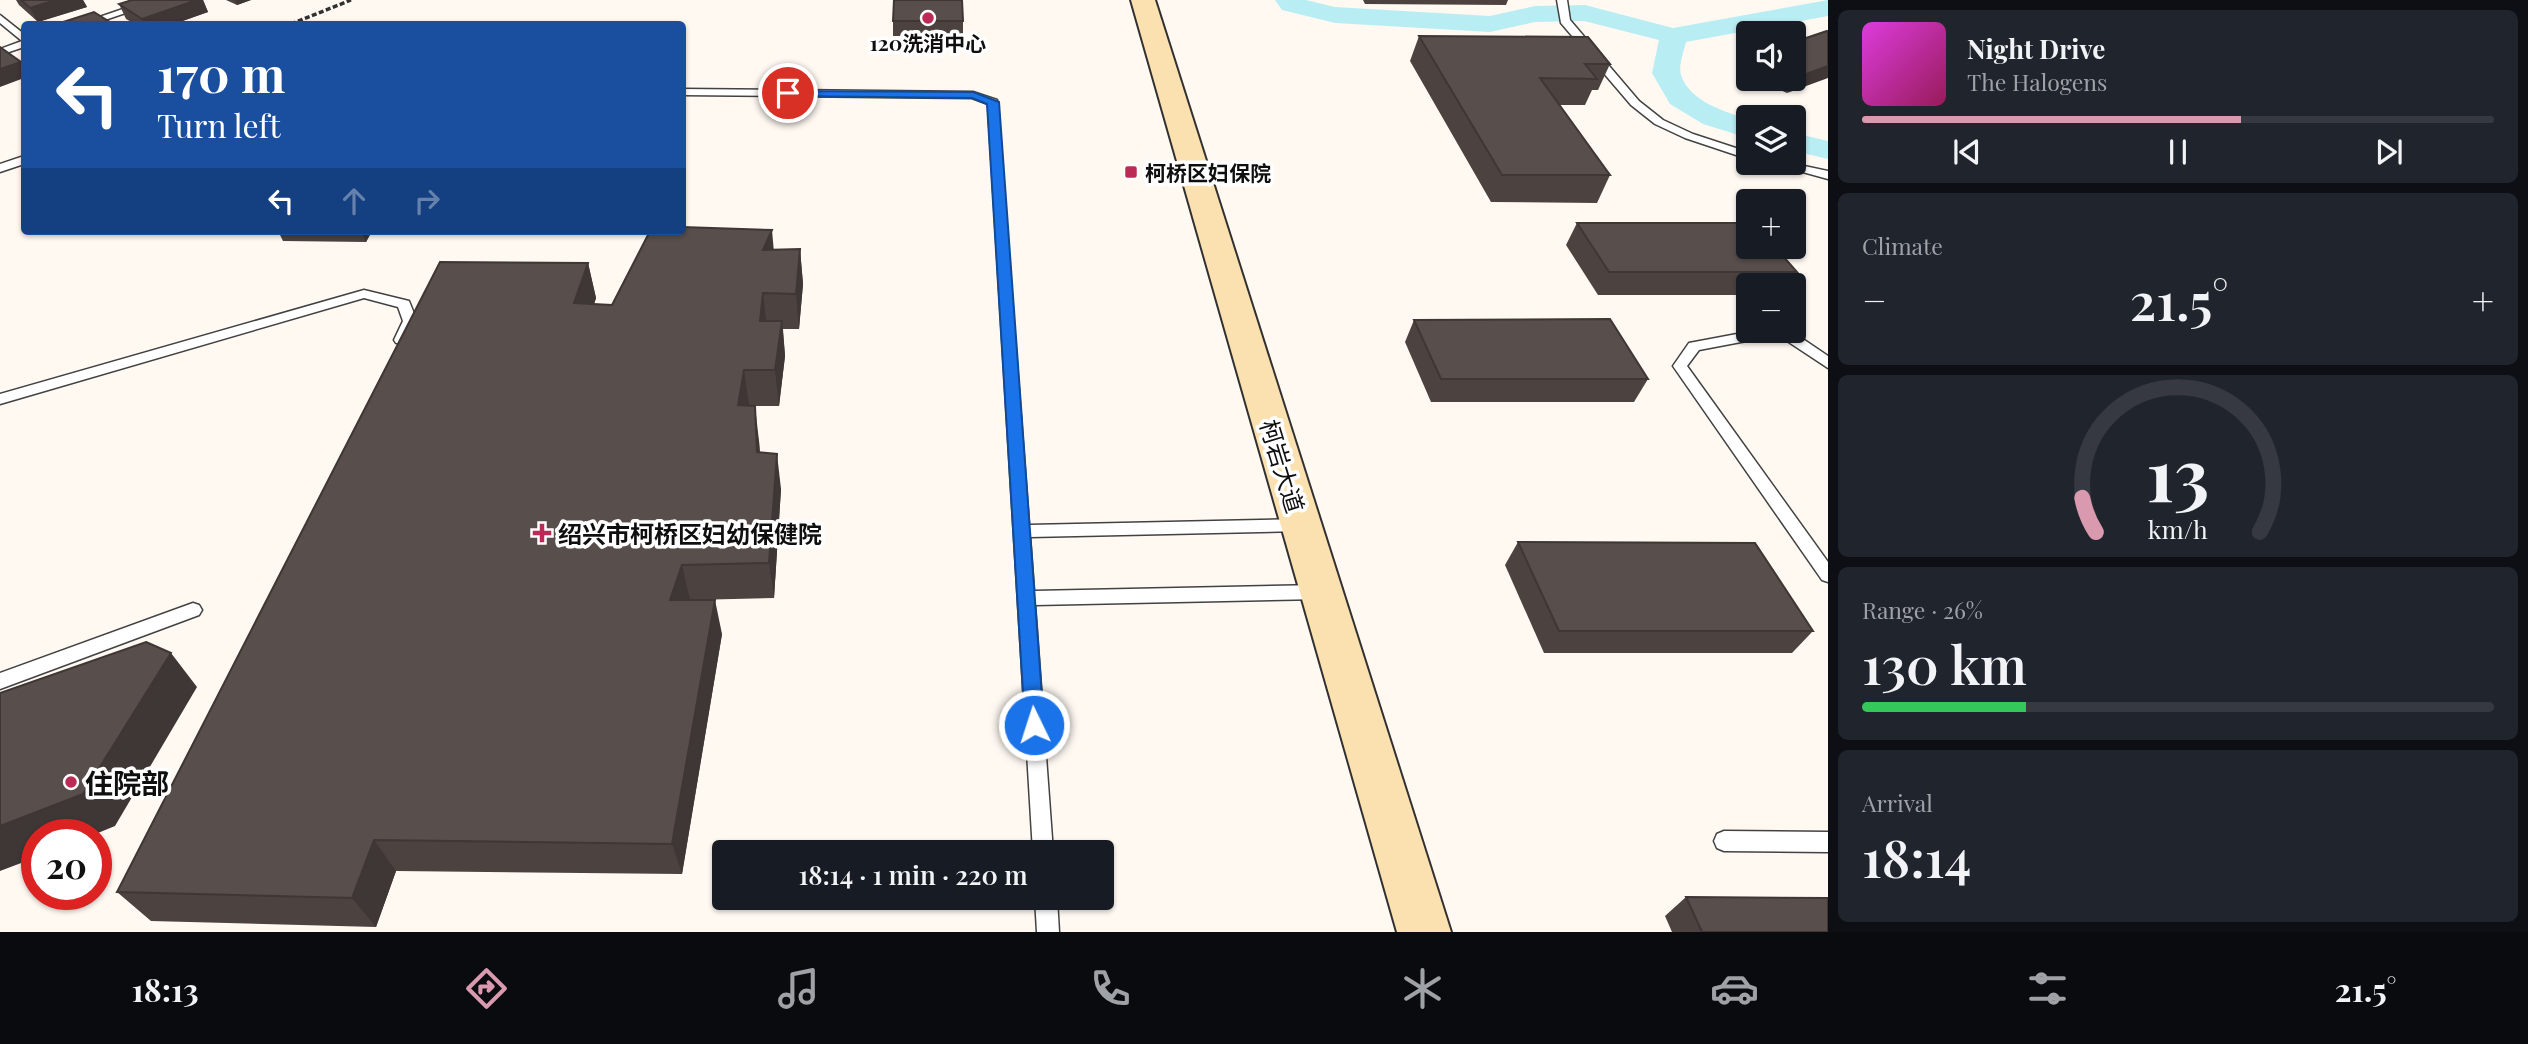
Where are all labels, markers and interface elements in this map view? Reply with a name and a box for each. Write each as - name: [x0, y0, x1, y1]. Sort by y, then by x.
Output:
- marker: 120洗消中心: [920, 10, 936, 26]
- map controls: [1736, 21, 1806, 343]
- button: sound: [1736, 21, 1806, 91]
- place label: 120洗消中心: [870, 28, 986, 56]
- text: Night Drive: [1967, 31, 2105, 66]
- text: 170 m: [157, 40, 285, 105]
- icon: left: [42, 49, 133, 140]
- pin: [758, 63, 818, 123]
- text: The Halogens: [1967, 66, 2107, 97]
- icon: arrive: [769, 74, 807, 112]
- text: Turn left: [157, 103, 281, 146]
- button: layers: [1736, 105, 1806, 175]
- icon: previous: [1948, 133, 1986, 171]
- icon: pause: [2159, 133, 2197, 171]
- icon: next: [2370, 133, 2408, 171]
- place label: 柯桥区妇保院: [1145, 158, 1271, 186]
- marker: 柯桥区妇保院: [1123, 164, 1139, 180]
- icon: left: [262, 182, 300, 220]
- icon: ahead: [335, 182, 373, 220]
- icon: right: [408, 182, 446, 220]
- button: +: [1736, 189, 1806, 259]
- text: Climate: [1862, 230, 1943, 261]
- text: 21.5°: [2130, 265, 2229, 334]
- button: −: [1736, 273, 1806, 343]
- text: −: [1862, 274, 1887, 325]
- text: +: [2472, 274, 2494, 325]
- street label: 柯岩大道: [1254, 415, 1312, 517]
- text: 13: [2147, 423, 2209, 520]
- text: km/h: [2148, 512, 2208, 545]
- place label: 绍兴市柯桥区妇幼保健院: [558, 517, 822, 549]
- marker: 绍兴市柯桥区妇幼保健院: [532, 523, 552, 543]
- text: Range · 26%: [1862, 594, 1983, 625]
- text: 130 km: [1862, 629, 2027, 698]
- position arrow: [997, 688, 1071, 762]
- place label: 住院部: [85, 764, 169, 801]
- marker: 住院部: [63, 774, 79, 790]
- text: Arrival: [1862, 787, 1933, 818]
- speed limit sign: 20: [21, 819, 112, 910]
- text: 18:14: [1862, 822, 1971, 891]
- text: 18:14 · 1 min · 220 m: [798, 857, 1028, 892]
- icon: directions: [462, 964, 511, 1013]
- icon: music: [774, 964, 823, 1013]
- icon: phone: [1086, 964, 1135, 1013]
- icon: climate: [1398, 964, 1447, 1013]
- icon: car: [1710, 964, 1759, 1013]
- icon: filters: [2023, 964, 2072, 1013]
- text: 18:13: [132, 967, 199, 1010]
- text: 21.5°: [2335, 967, 2396, 1010]

